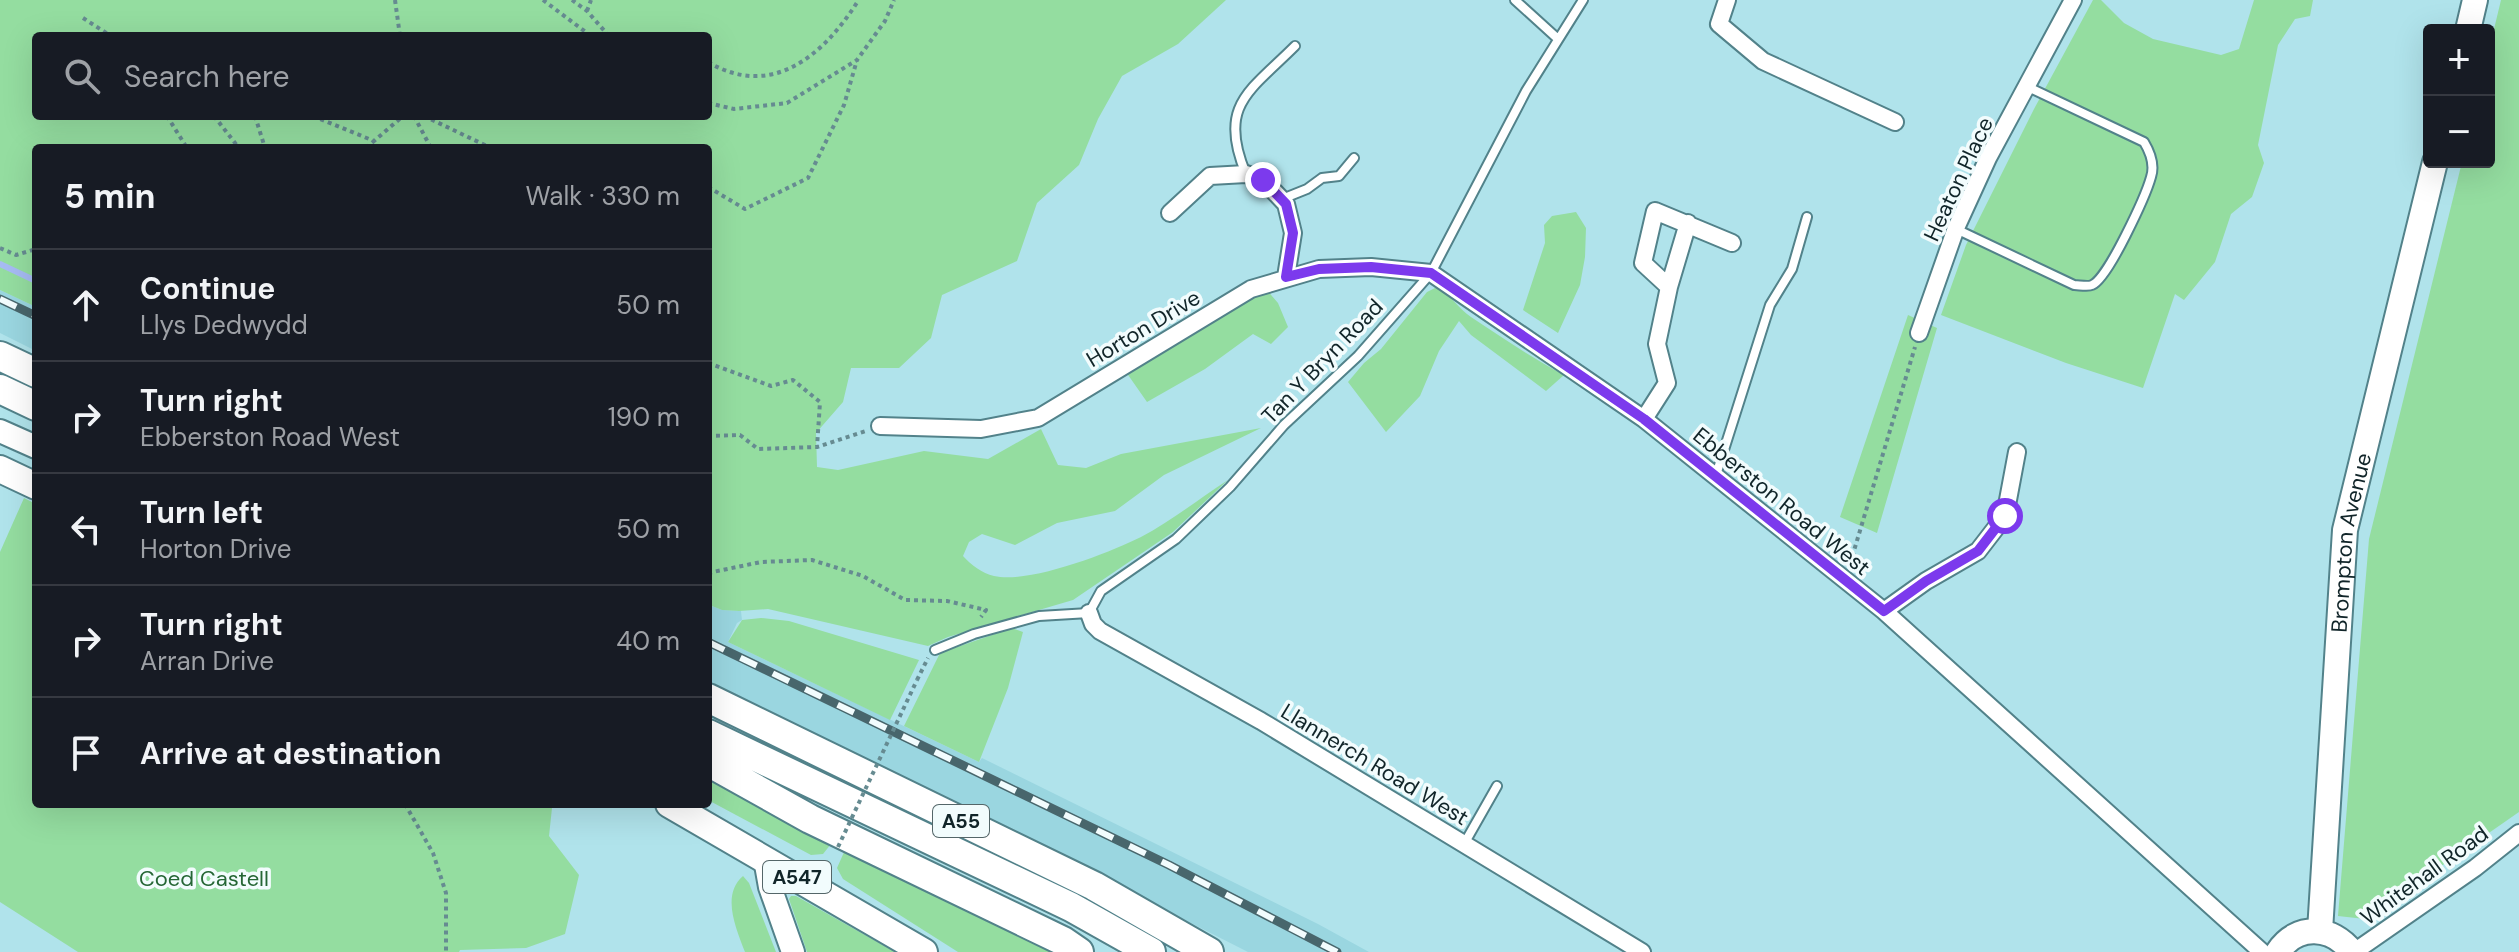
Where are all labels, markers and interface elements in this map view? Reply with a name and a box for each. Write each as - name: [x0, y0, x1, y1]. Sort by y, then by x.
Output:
- map controls: [2423, 24, 2495, 168]
- button: +: [2423, 24, 2495, 96]
- search box: [32, 32, 712, 120]
- icon: search: [60, 54, 104, 98]
- text: Search here: [124, 57, 290, 96]
- button: −: [2423, 96, 2495, 168]
- street label: Heaton Place: [1917, 112, 2000, 246]
- route end: [1245, 162, 1281, 198]
- text: 5 min: [64, 174, 155, 219]
- text: Walk · 330 m: [525, 179, 680, 213]
- text: Continue: [140, 269, 275, 308]
- icon: ahead: [64, 283, 108, 327]
- street label: Horton Drive: [1081, 283, 1206, 374]
- text: 50 m: [616, 288, 680, 322]
- street label: Tan Y Bryn Road: [1255, 293, 1389, 430]
- text: Llys Dedwydd: [140, 308, 308, 342]
- text: Turn right: [140, 381, 283, 420]
- icon: right: [64, 395, 108, 439]
- text: 190 m: [608, 400, 680, 434]
- text: Ebberston Road West: [140, 420, 400, 454]
- street label: Ebberston Road West: [1687, 421, 1876, 582]
- street label: Brompton Avenue: [2325, 450, 2378, 633]
- text: Turn left: [140, 493, 263, 532]
- route start: [1987, 498, 2023, 534]
- icon: left: [64, 507, 108, 551]
- text: 50 m: [616, 512, 680, 546]
- text: Horton Drive: [140, 532, 291, 566]
- text: Turn right: [140, 605, 283, 644]
- icon: right: [64, 619, 108, 663]
- text: 40 m: [616, 624, 680, 658]
- text: Arran Drive: [140, 644, 274, 678]
- street label: Llannerch Road West: [1276, 697, 1474, 832]
- icon: arrive: [64, 731, 108, 775]
- text: Arrive at destination: [140, 734, 441, 773]
- road number: A55: [933, 805, 989, 837]
- street label: Whitehall Road: [2354, 819, 2494, 932]
- road number: A547: [763, 861, 831, 893]
- park label: Coed Castell: [139, 864, 269, 893]

